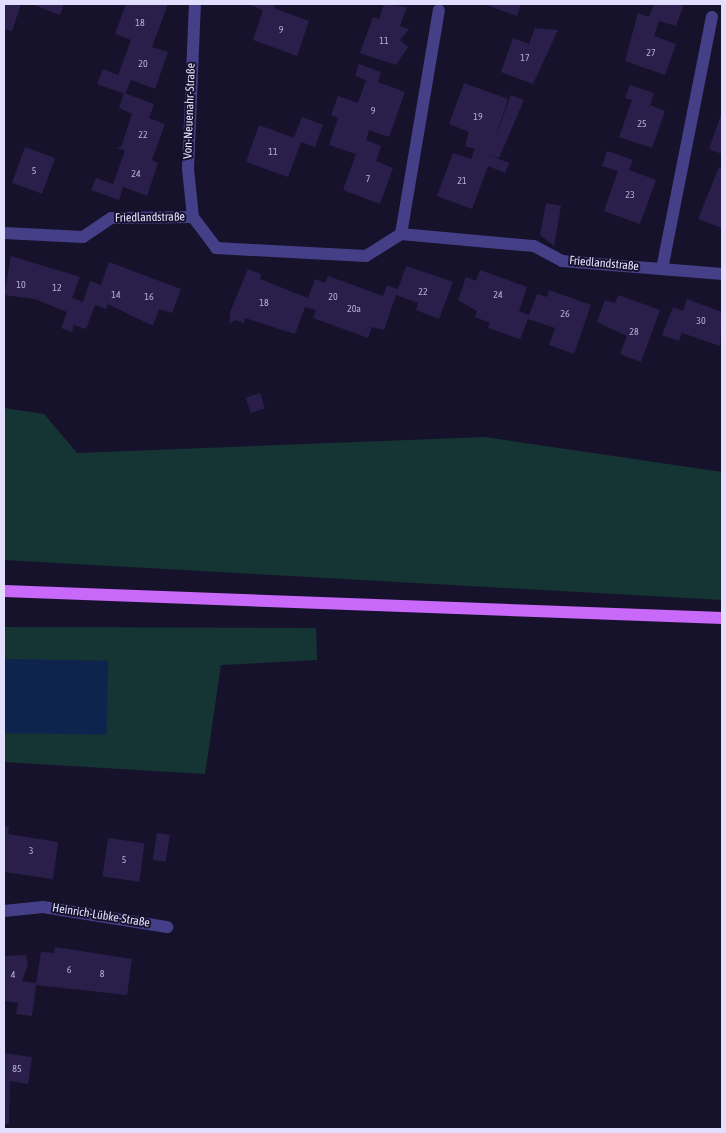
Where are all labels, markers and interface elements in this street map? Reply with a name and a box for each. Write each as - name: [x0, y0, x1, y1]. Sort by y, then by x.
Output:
- house number: 18: [135, 17, 145, 29]
- house number: 9: [279, 24, 283, 36]
- house number: 11: [379, 35, 389, 47]
- house number: 27: [646, 47, 656, 59]
- house number: 17: [520, 52, 530, 64]
- house number: 20: [138, 58, 148, 70]
- street label: Von-Neuenahr-Straße: [181, 63, 199, 159]
- house number: 9: [371, 105, 375, 117]
- house number: 19: [473, 111, 483, 123]
- house number: 25: [637, 118, 647, 130]
- house number: 22: [138, 129, 148, 141]
- house number: 11: [268, 146, 278, 158]
- house number: 5: [32, 165, 36, 177]
- house number: 24: [131, 168, 141, 180]
- house number: 7: [366, 173, 370, 185]
- house number: 21: [457, 175, 467, 187]
- house number: 23: [625, 189, 635, 201]
- street label: Friedlandstraße: [115, 210, 185, 226]
- street label: Friedlandstraße: [569, 254, 639, 274]
- house number: 10: [16, 279, 26, 291]
- house number: 12: [52, 282, 62, 294]
- house number: 22: [418, 286, 428, 298]
- house number: 14: [111, 289, 121, 301]
- house number: 24: [493, 289, 503, 301]
- house number: 16: [144, 291, 154, 303]
- house number: 20: [328, 291, 338, 303]
- house number: 18: [259, 297, 269, 309]
- house number: 20a: [347, 303, 361, 315]
- house number: 26: [560, 308, 570, 320]
- house number: 30: [696, 315, 706, 327]
- house number: 28: [629, 326, 639, 338]
- house number: 3: [29, 845, 33, 857]
- house number: 5: [122, 854, 126, 866]
- street label: Heinrich-Lübke-Straße: [51, 901, 151, 931]
- house number: 6: [67, 964, 71, 976]
- house number: 8: [100, 968, 104, 980]
- house number: 4: [11, 969, 15, 981]
- house number: 85: [12, 1063, 22, 1075]

